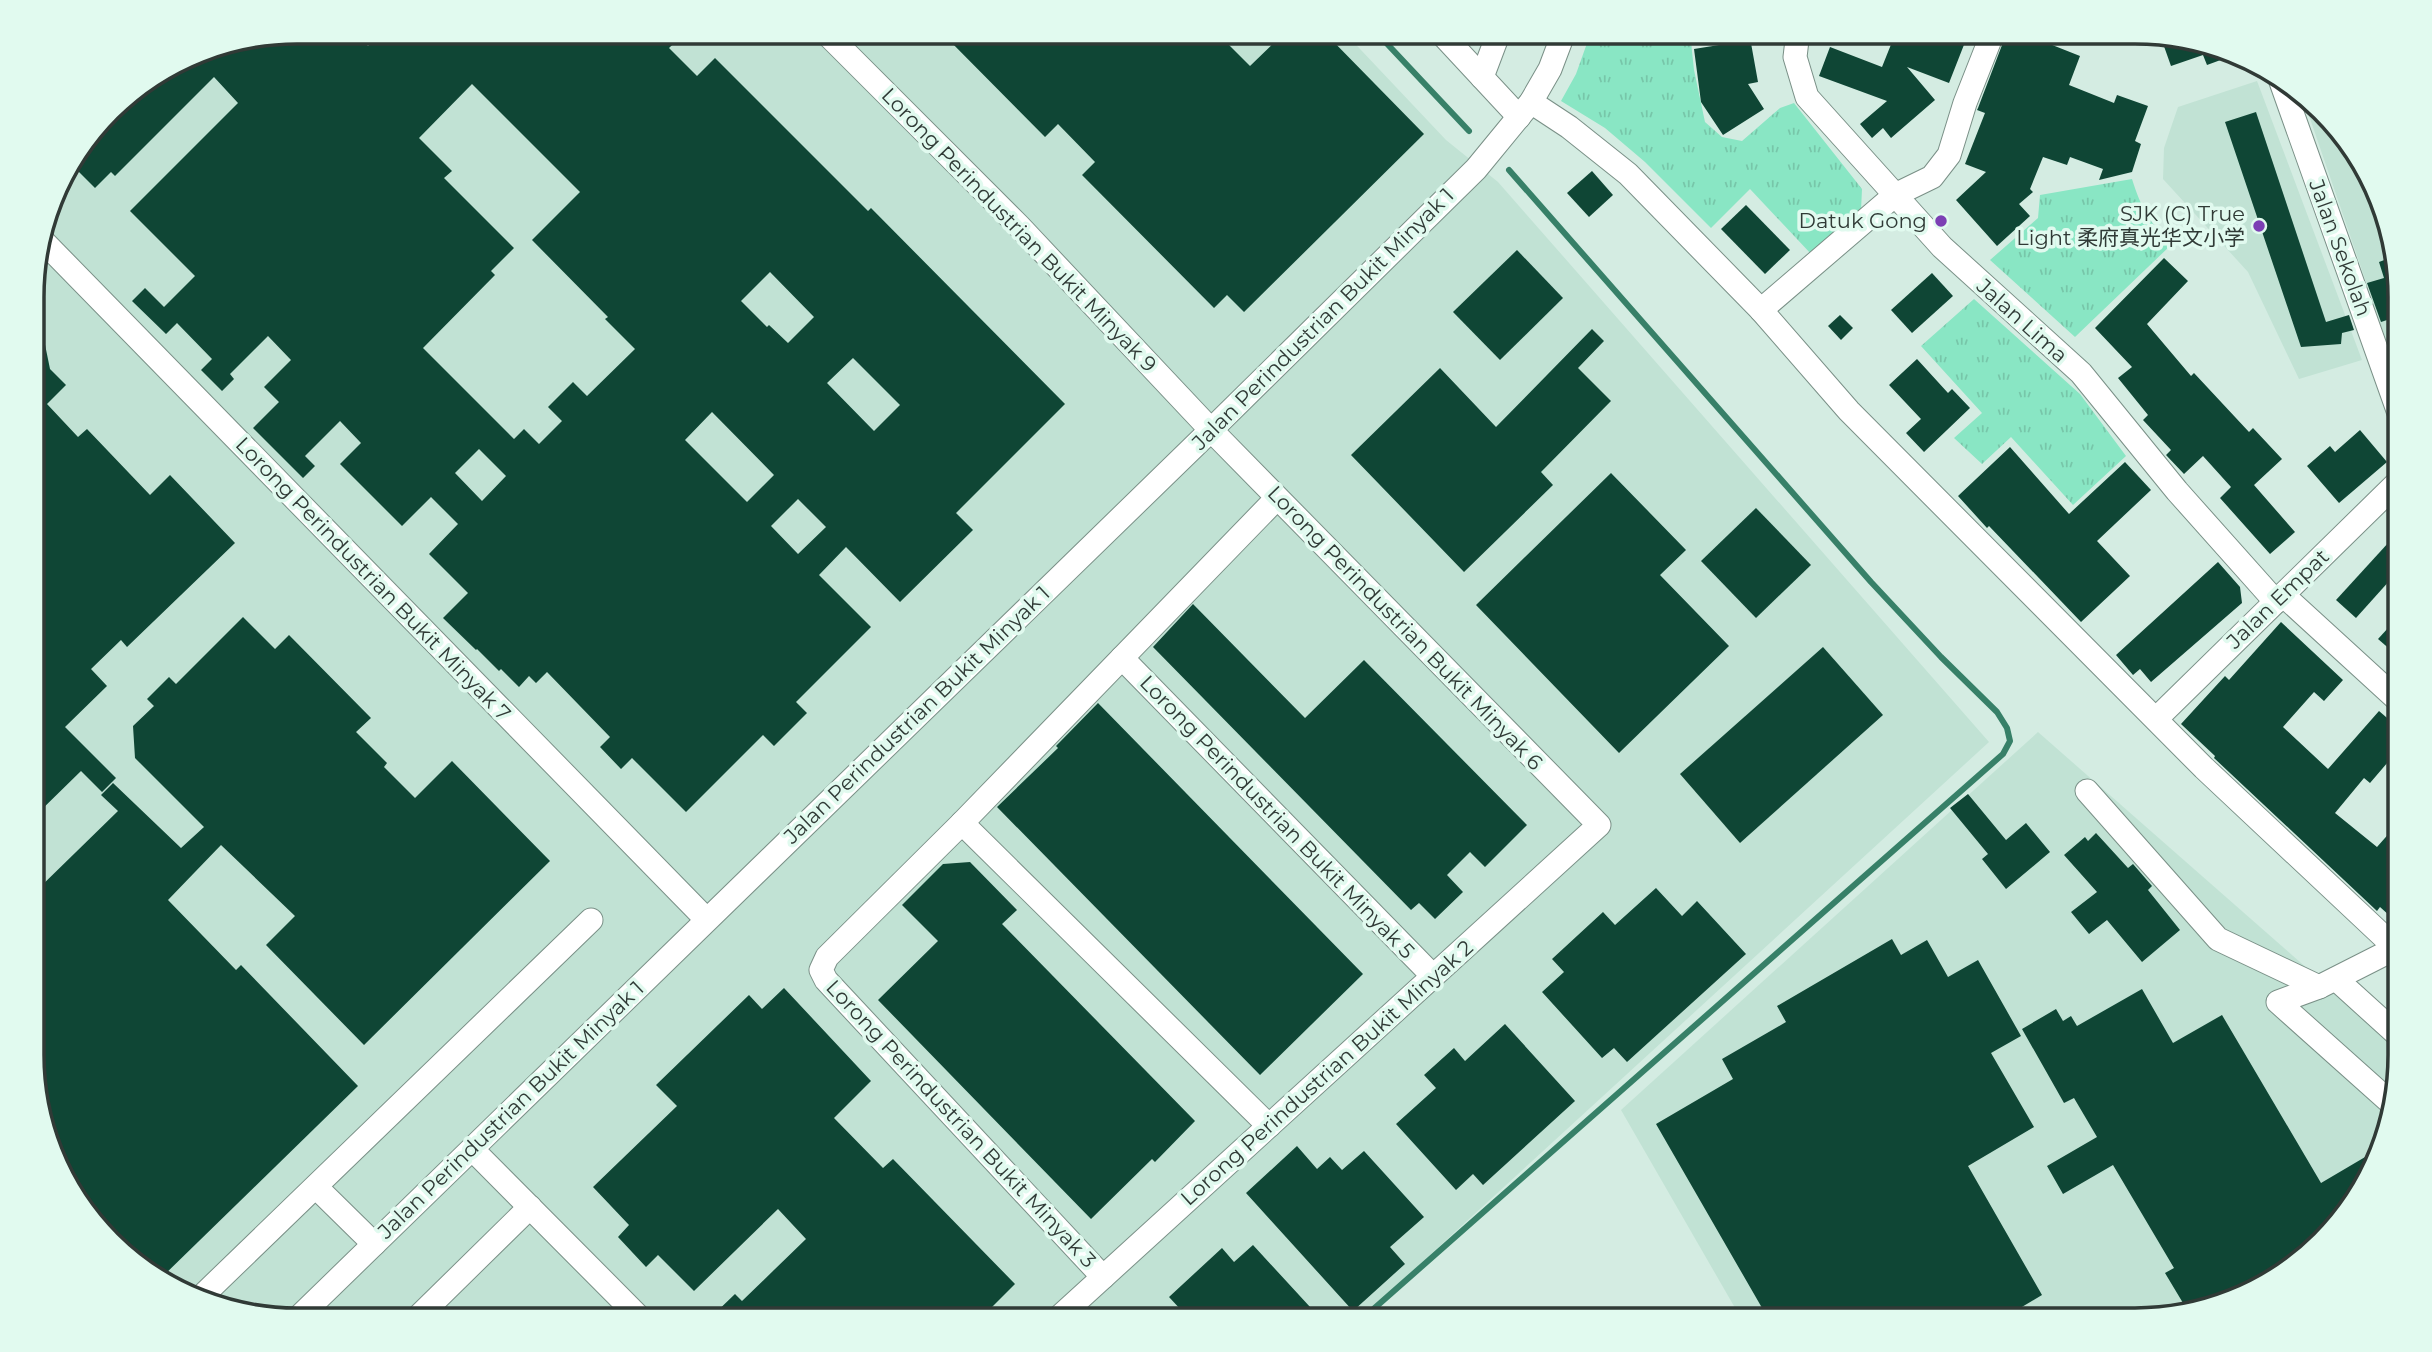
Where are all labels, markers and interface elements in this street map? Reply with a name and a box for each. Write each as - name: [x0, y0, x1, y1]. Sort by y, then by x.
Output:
- street label: Lorong Perindustrian Bukit Minyak 9: [877, 82, 1162, 377]
- street label: Jalan Sekolah: [2304, 175, 2377, 320]
- street label: Jalan Perindustrian Bukit Minyak 1: [1186, 183, 1459, 455]
- place label: SJK (C) True Light 柔府真光华文小学: [2016, 201, 2245, 250]
- place label: Datuk Gong: [1799, 208, 1927, 233]
- marker: Datuk Gong: [1933, 213, 1949, 229]
- marker: SJK (C) True Light 柔府真光华文小学: [2251, 218, 2267, 234]
- street label: Jalan Lima: [1971, 273, 2073, 368]
- street label: Lorong Perindustrian Bukit Minyak 7: [231, 432, 516, 726]
- street label: Lorong Perindustrian Bukit Minyak 6: [1263, 480, 1548, 775]
- street label: Jalan Empat: [2221, 544, 2334, 654]
- street label: Jalan Perindustrian Bukit Minyak 1: [778, 581, 1055, 849]
- street label: Lorong Perindustrian Bukit Minyak 5: [1135, 670, 1420, 964]
- street label: Lorong Perindustrian Bukit Minyak 2: [1175, 935, 1478, 1211]
- street label: Lorong Perindustrian Bukit Minyak 3: [821, 975, 1102, 1273]
- street label: Jalan Perindustrian Bukit Minyak 1: [372, 976, 649, 1244]

